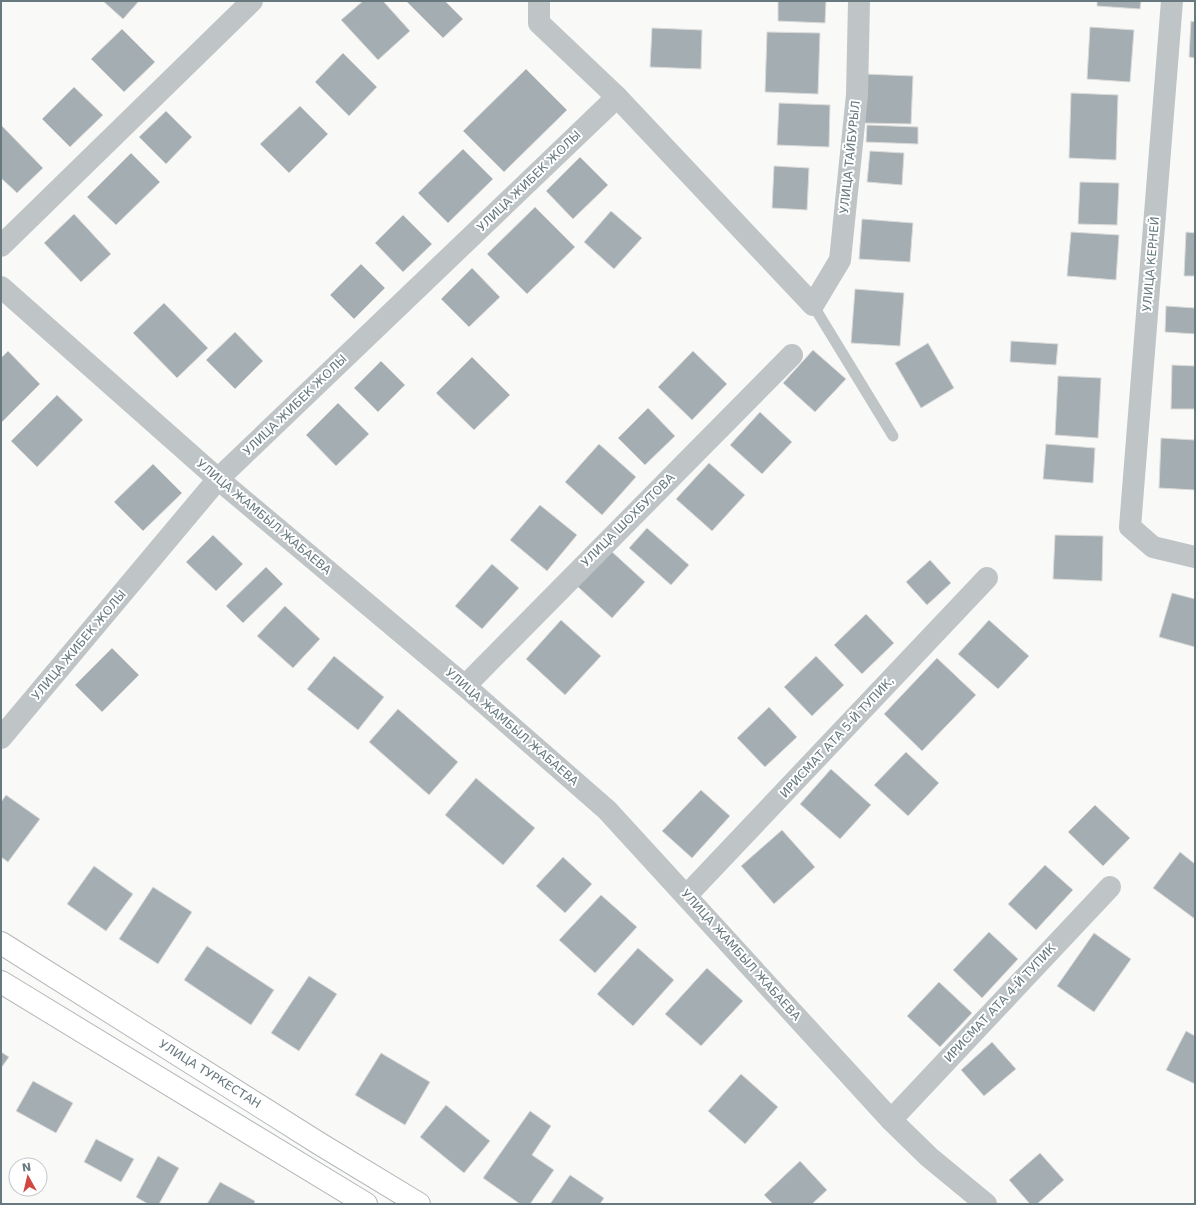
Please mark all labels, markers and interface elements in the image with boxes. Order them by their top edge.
street label: УЛИЦА ТАЙБУРЫЛ [836,100,863,214]
street label: УЛИЦА ЖИБЕК ЖОЛЫ [474,128,584,234]
street label: УЛИЦА КЕРНЕЙ [1139,216,1162,312]
street label: УЛИЦА ЖИБЕК ЖОЛЫ [240,352,350,458]
street label: УЛИЦА ЖАМБЫЛ ЖАБАЕВА [194,457,335,578]
street label: УЛИЦА ШОХБУТОВА [579,470,678,569]
street label: УЛИЦА ЖИБЕК ЖОЛЫ [29,587,129,703]
street label: УЛИЦА ЖАМБЫЛ ЖАБАЕВА [443,665,582,789]
street label: ИРИСМАТ АТА 5-Й ТУПИК, [776,673,897,800]
street label: УЛИЦА ЖАМБЫЛ ЖАБАЕВА [678,887,804,1024]
street label: ИРИСМАТ АТА 4-Й ТУПИК [941,940,1059,1065]
street label: УЛИЦА ТУРКЕСТАН [156,1037,264,1111]
north arrow [8,1157,48,1197]
text: N [21,1161,32,1175]

